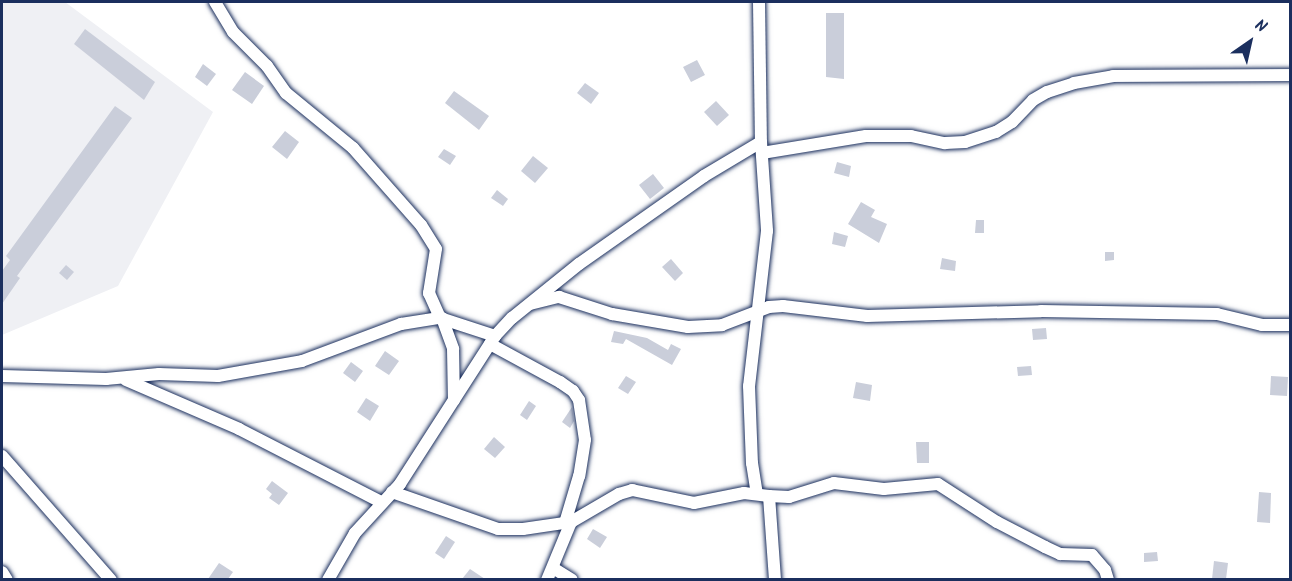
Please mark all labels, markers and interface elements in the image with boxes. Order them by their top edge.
north arrow [1220,12,1280,72]
text: N [1249,13,1272,40]

